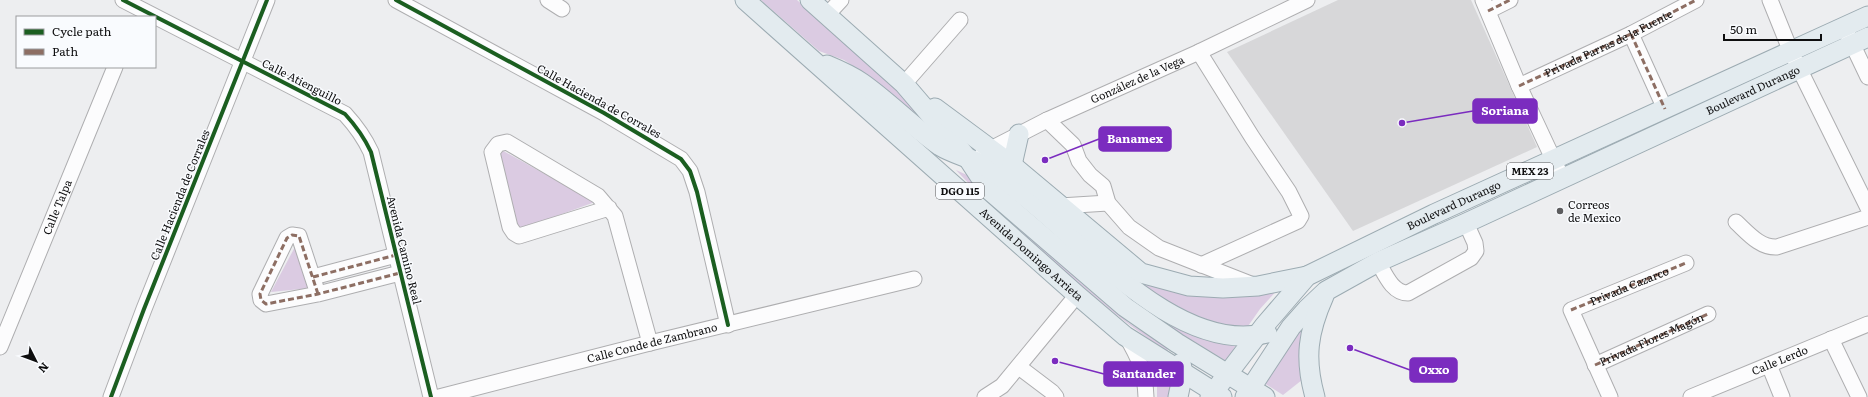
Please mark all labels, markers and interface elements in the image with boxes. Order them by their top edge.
street label: Privada Parras de la Fuente [1541,5,1675,80]
legend [16,16,156,68]
scale bar [1724,16,1821,42]
text: 50 m [1730,20,1757,38]
text: Cycle path [52,22,112,40]
text: Path [52,42,78,60]
street label: González de la Vega [1088,51,1186,107]
street label: Calle Atienguillo [260,54,345,108]
street label: Calle Hacienda de Corrales [535,59,664,141]
street label: Boulevard Durango [1703,61,1802,118]
callout: Soriana [1473,99,1537,123]
text: Soriana [1481,101,1529,119]
street label: Calle Hacienda de Corrales [146,127,213,262]
callout: Banamex [1099,127,1171,151]
text: Banamex [1107,129,1164,147]
road number: MEX 23 [1507,163,1553,179]
street label: Boulevard Durango [1404,176,1503,233]
street label: Calle Talpa [38,177,75,237]
road number: DGO 115 [936,183,984,199]
street label: Avenida Camino Real [384,194,426,306]
place label: Correos de Mexico [1568,196,1621,225]
street label: Avenida Domingo Arrieta [977,203,1087,304]
marker: Correos de Mexico [1555,206,1565,216]
street label: Privada Cazarco [1587,262,1671,309]
street label: Privada Flores Magón [1596,308,1706,369]
street label: Calle Conde de Zambrano [585,318,719,366]
north arrow [16,341,56,381]
street label: Calle Lerdo [1749,341,1810,378]
callout: Oxxo [1410,358,1457,382]
text: N [35,360,53,377]
text: Oxxo [1418,360,1450,378]
callout: Santander [1104,362,1183,386]
text: Santander [1112,364,1176,382]

